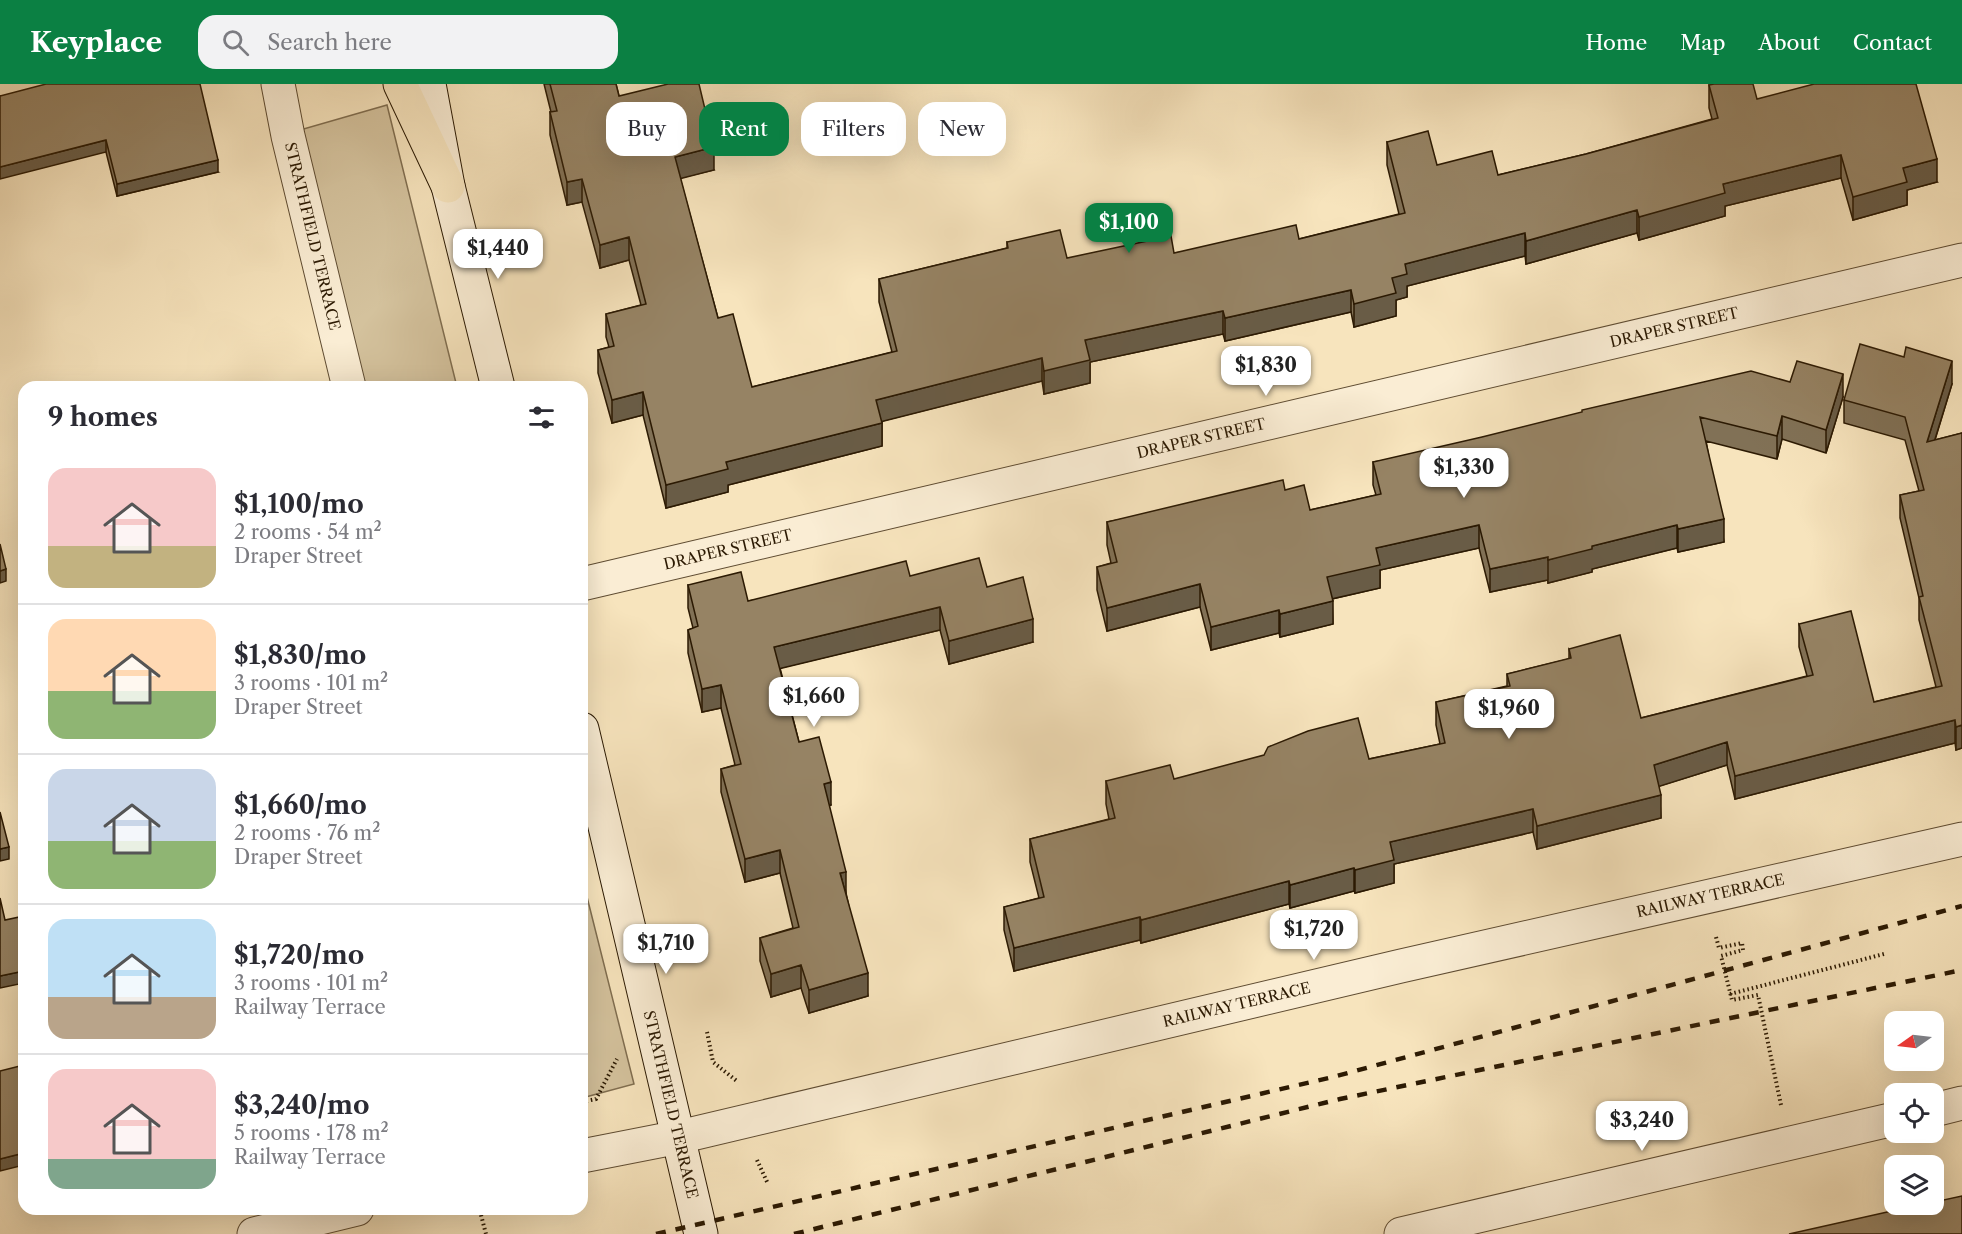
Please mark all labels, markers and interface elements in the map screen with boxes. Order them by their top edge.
search box [198,15,618,69]
text: Keyplace [30,25,162,59]
icon: search [219,26,252,59]
text: Search here [267,29,392,56]
text: Home [1586,30,1647,55]
text: Map [1680,30,1725,55]
text: About [1758,30,1820,55]
text: Contact [1853,30,1932,55]
chip: Buy [606,102,687,156]
chip: Rent [699,102,789,156]
chip: Filters [801,102,906,156]
chip: New [918,102,1006,156]
street label: STRATHFIELD TERRACE [281,140,345,332]
pin: $1,100 [1080,203,1178,254]
text: $1,100 [1099,210,1159,234]
pin: $1,440 [449,229,547,280]
text: $1,440 [467,236,529,260]
street label: DRAPER STREET [1608,303,1741,351]
pin: $1,830 [1217,346,1315,397]
text: $1,830 [1235,353,1297,377]
text: 9 homes [48,401,158,433]
icon: filters [525,401,558,434]
street label: DRAPER STREET [1135,414,1268,462]
pin: $1,330 [1415,448,1513,499]
text: $1,330 [1433,455,1495,479]
text: $1,100/mo [234,488,364,520]
icon: home [96,492,168,564]
text: 2 rooms · 54 m² [234,520,382,544]
street label: DRAPER STREET [662,525,795,574]
text: Draper Street [234,544,363,568]
text: $1,830/mo [234,639,366,671]
icon: home [96,643,168,715]
text: 3 rooms · 101 m² [234,671,388,695]
pin: $1,660 [765,677,863,728]
text: $1,660 [783,684,845,708]
pin: $1,960 [1460,689,1558,740]
text: Draper Street [234,695,363,719]
text: $1,960 [1478,696,1540,720]
text: $1,660/mo [234,789,367,821]
icon: home [96,793,168,865]
text: 2 rooms · 76 m² [234,821,380,845]
text: Draper Street [234,845,363,869]
street label: RAILWAY TERRACE [1634,870,1786,921]
pin: $1,720 [1265,910,1363,961]
text: $1,720 [1284,917,1344,941]
pin: $1,710 [617,924,715,975]
text: $1,710 [637,931,695,955]
text: $1,720/mo [234,939,364,971]
icon: home [96,943,168,1015]
text: 3 rooms · 101 m² [234,971,388,995]
street label: RAILWAY TERRACE [1161,978,1312,1031]
text: Railway Terrace [234,995,386,1019]
street label: STRATHFIELD TERRACE [640,1009,702,1201]
north arrow [1884,1011,1944,1071]
map controls [1884,1011,1944,1215]
button: locate [1884,1083,1944,1143]
text: $3,240/mo [234,1089,369,1121]
icon: home [96,1093,168,1165]
pin: $3,240 [1593,1101,1691,1152]
text: $3,240 [1610,1108,1674,1132]
text: 5 rooms · 178 m² [234,1121,389,1145]
text: Railway Terrace [234,1145,386,1169]
button: layers [1884,1155,1944,1215]

